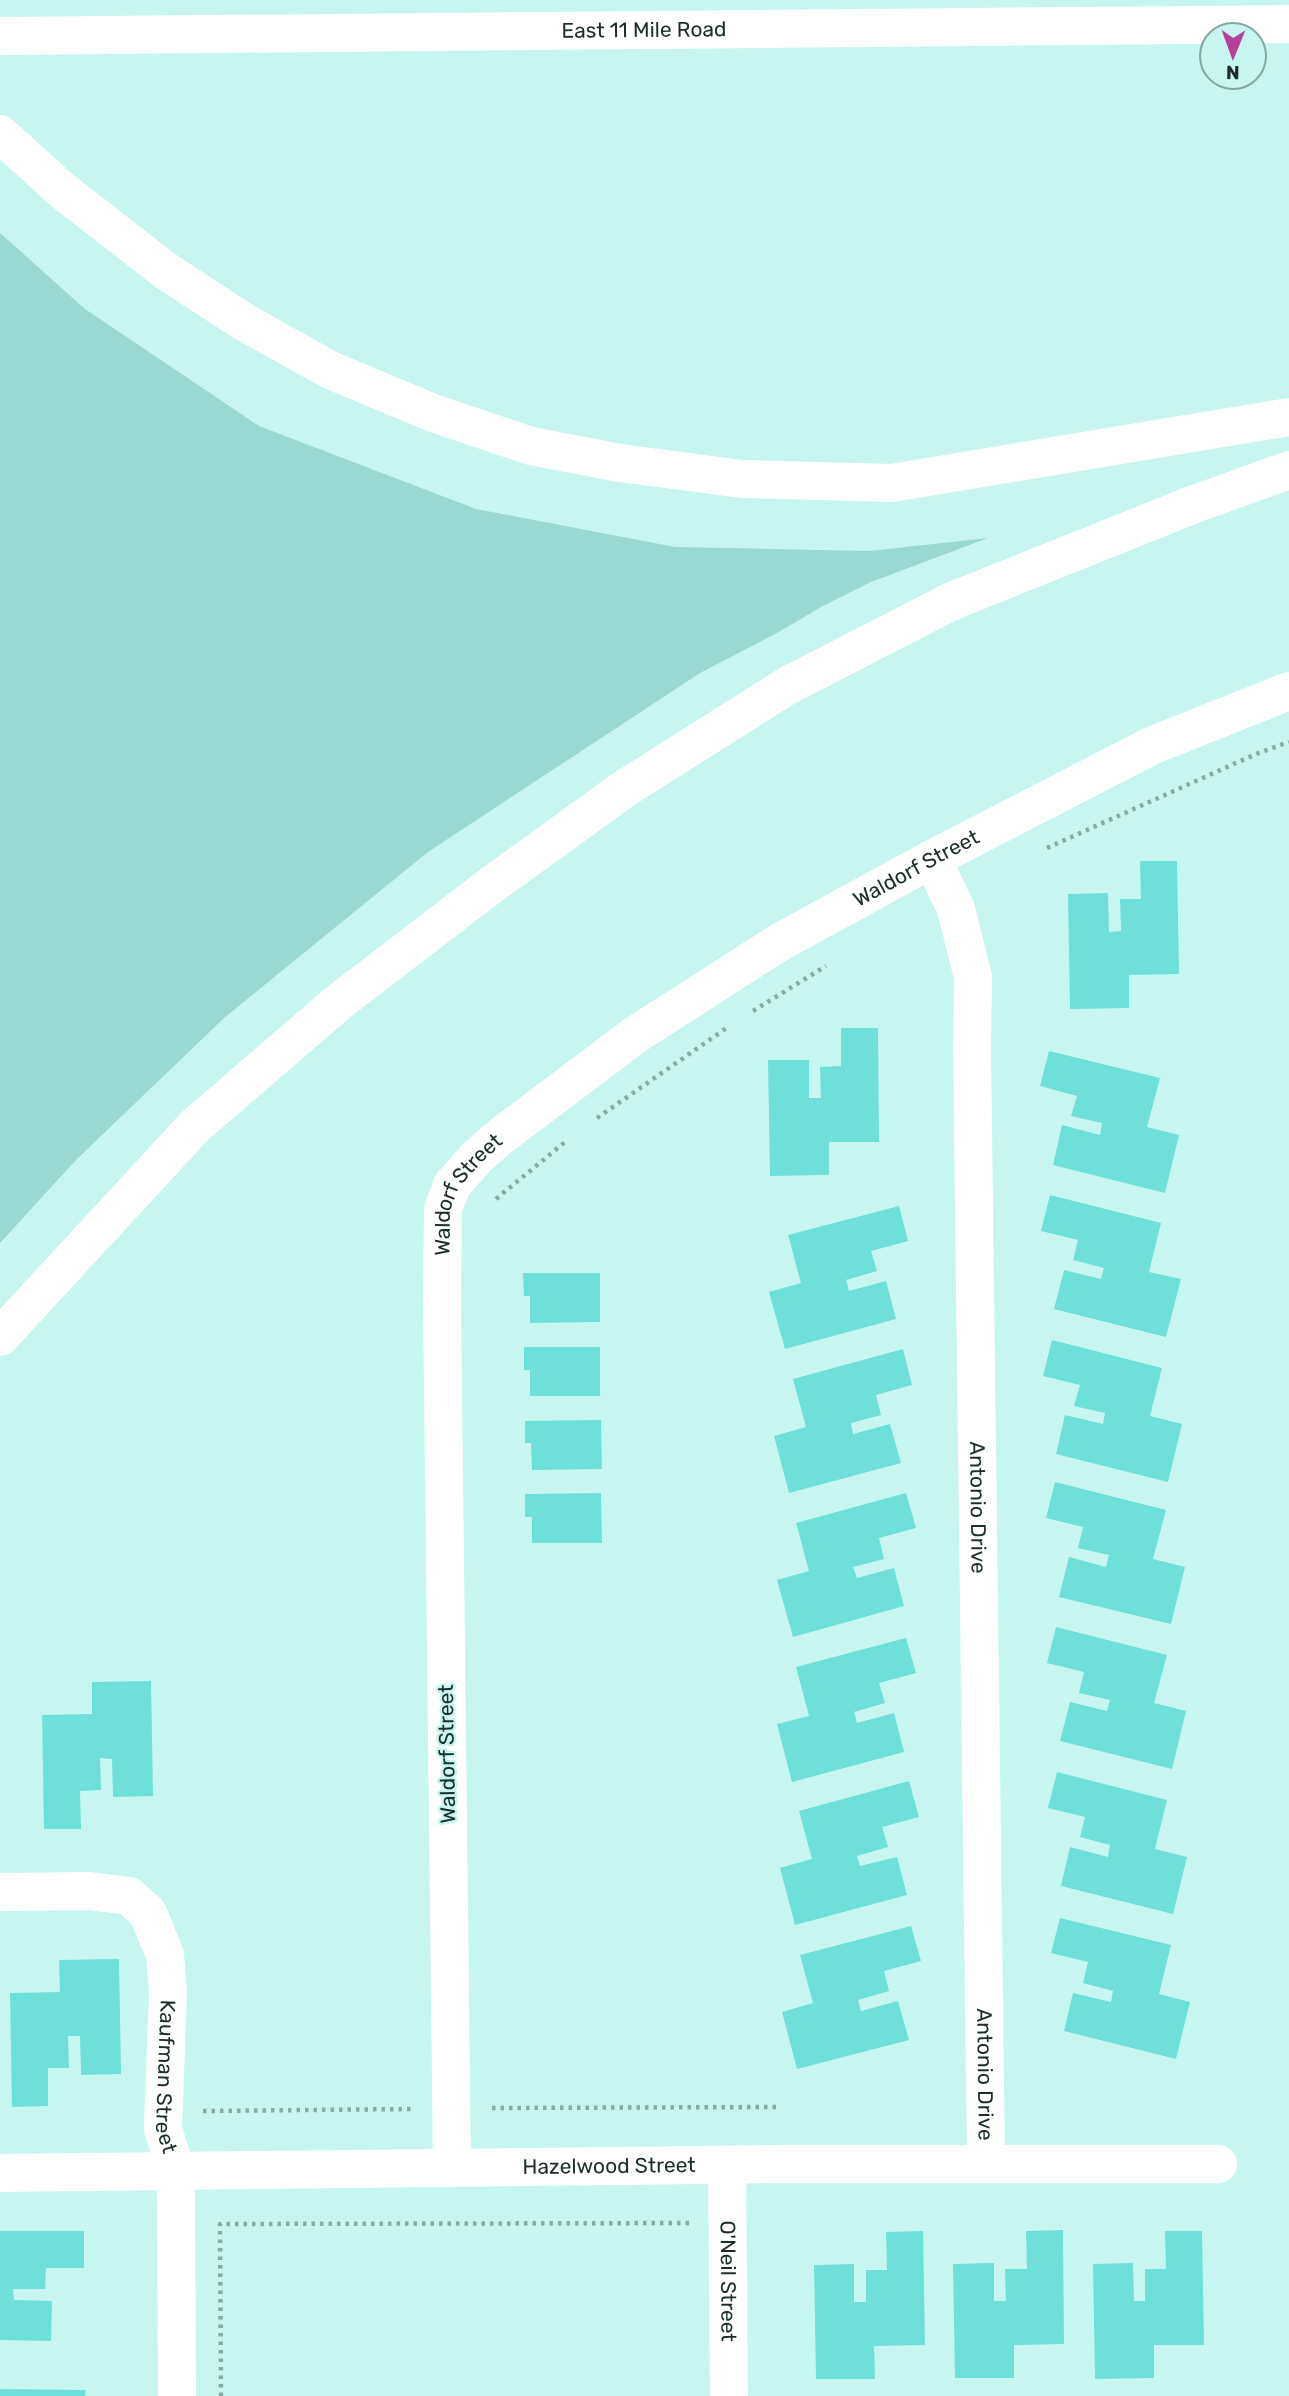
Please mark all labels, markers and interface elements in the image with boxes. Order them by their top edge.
street label: East 11 Mile Road [561,16,727,43]
north arrow [1198,21,1268,91]
text: N [1226,61,1240,84]
street label: Waldorf Street [849,824,983,912]
street label: Waldorf Street [429,1128,507,1256]
street label: Antonio Drive [965,1441,992,1574]
street label: Waldorf Street [433,1684,460,1824]
street label: Kaufman Street [151,1999,183,2156]
street label: Antonio Drive [972,2008,999,2141]
street label: Hazelwood Street [522,2152,696,2179]
street label: O'Neil Street [715,2220,742,2342]

